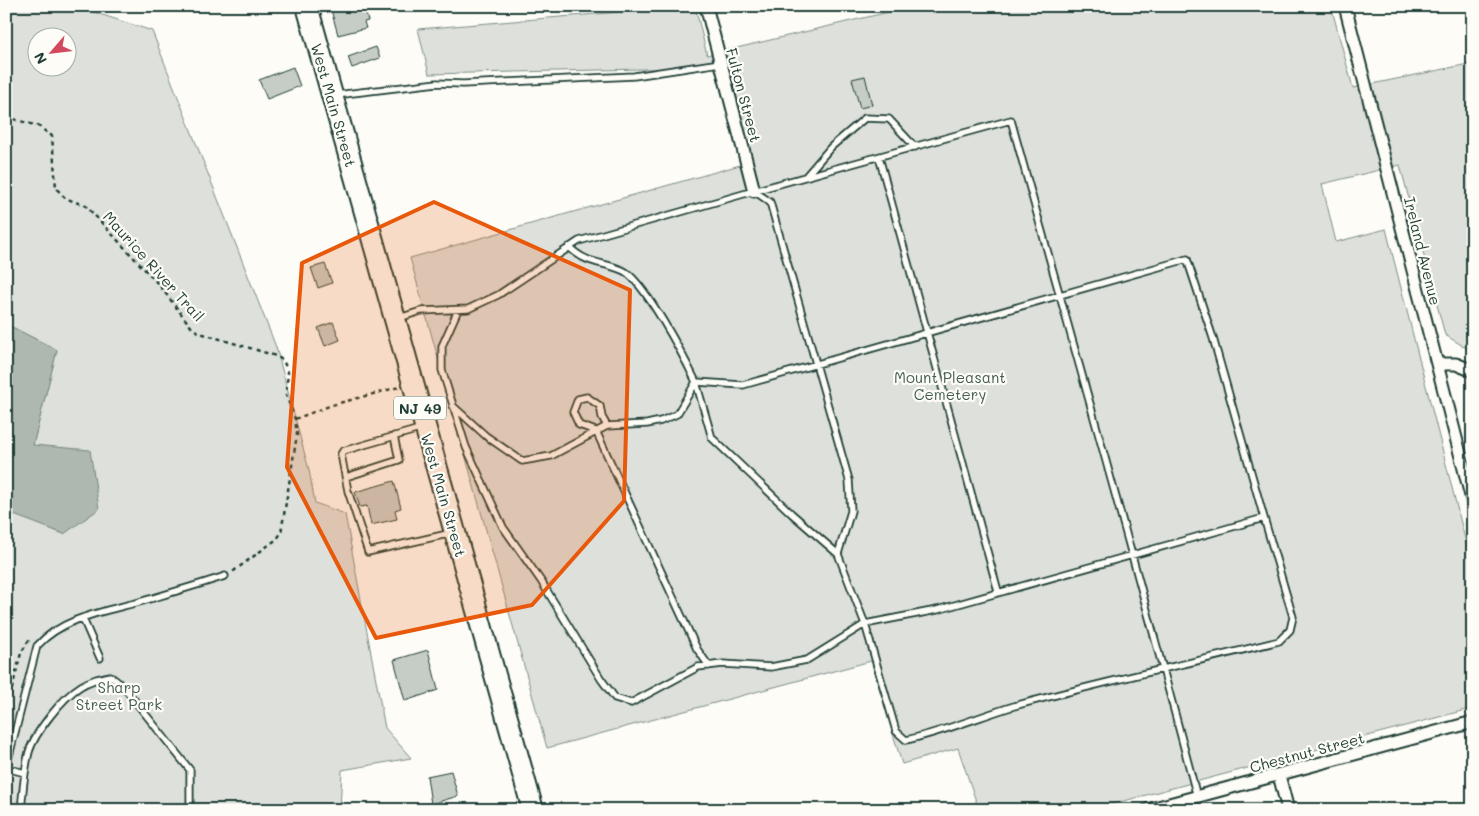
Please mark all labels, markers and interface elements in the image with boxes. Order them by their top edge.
north arrow [28,28,78,78]
street label: West Main Street [307,41,361,169]
street label: Fulton Street [722,46,766,144]
text: N [29,49,51,67]
street label: Ireland Avenue [1400,195,1446,307]
street label: Maurice River Trail [99,207,209,325]
park label: Mount Pleasant Cemetery [894,367,1006,404]
road number: NJ 49 [394,396,446,419]
street label: West Main Street [417,431,471,559]
park label: Sharp Street Park [76,677,162,714]
street label: Chestnut Street [1247,727,1367,777]

